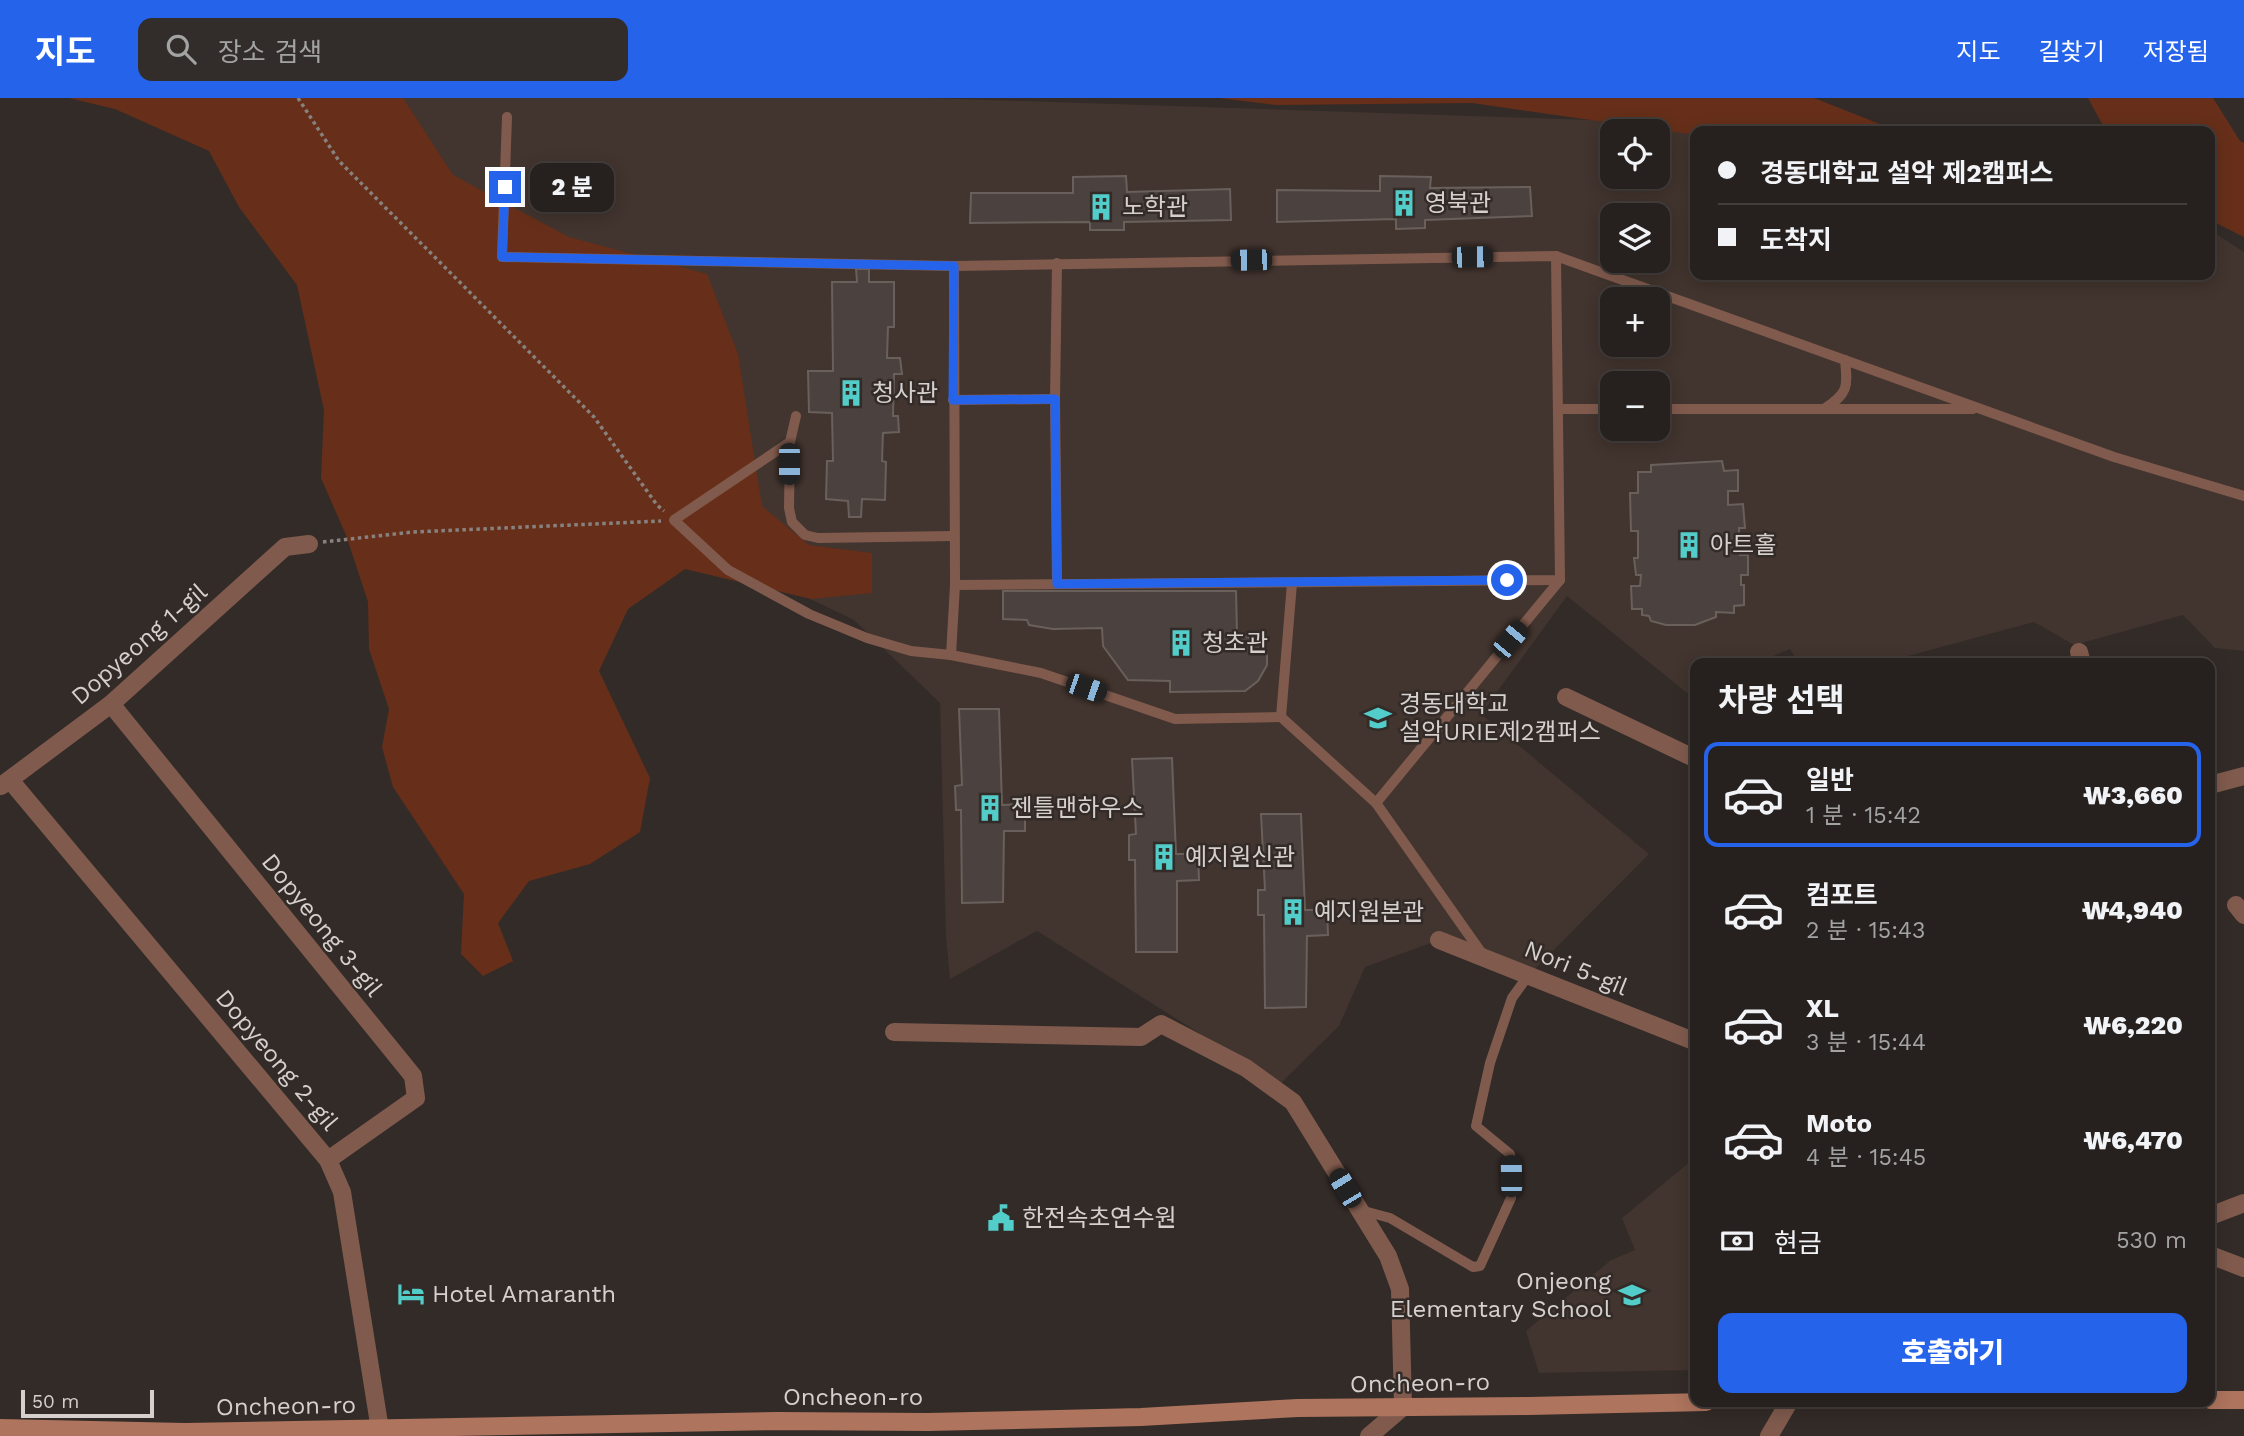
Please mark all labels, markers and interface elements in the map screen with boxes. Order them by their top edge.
search box [138,18,628,81]
icon: search [162,30,200,68]
text: 지도 [35,32,96,71]
text: 장소 검색 [218,37,322,67]
text: 지도 [1956,38,2001,66]
text: 길찾기 [2039,38,2105,66]
text: 저장됨 [2143,38,2209,66]
map controls [1600,119,1670,441]
button: locate [1600,119,1670,189]
text: 경동대학교 설악 제2캠퍼스 [1760,158,2054,188]
callout: 2 분 [530,162,614,212]
route end [489,171,521,203]
text: 2 분 [551,174,593,201]
building icon: 영북관 [1389,188,1419,218]
place label: 영북관 [1425,189,1491,217]
building icon: 노학관 [1086,192,1116,222]
place label: 노학관 [1122,193,1188,221]
button: layers [1600,203,1670,273]
text: 도착지 [1760,225,1832,255]
car [1451,246,1494,268]
car [1230,249,1273,271]
button: + [1600,287,1670,357]
button: − [1600,371,1670,441]
building icon: 청사관 [836,378,866,408]
place label: 청사관 [872,379,938,407]
car [779,443,800,485]
building icon: 아트홀 [1674,530,1704,560]
place label: 아트홀 [1710,531,1776,559]
route start [1491,564,1523,596]
street label: Dopyeong 1-gil [65,577,213,710]
car [1489,617,1532,663]
building icon: 청초관 [1166,628,1196,658]
place label: 청초관 [1202,629,1268,657]
car [1063,671,1110,705]
text: 차량 선택 [1718,681,1845,719]
place label: 경동대학교 설악URIE제2캠퍼스 [1399,690,1601,746]
school or university icon: 경동대학교 설악URIE제2캠퍼스 [1363,703,1393,733]
icon: car [1722,763,1785,826]
text: 일반 [1806,765,1854,795]
text: ₩3,660 [2083,780,2183,810]
building icon: 젠틀맨하우스 [975,793,1005,823]
place label: 젠틀맨하우스 [1011,794,1143,822]
text: 1 분 · 15:42 [1806,802,1921,829]
building icon: 예지원신관 [1149,842,1179,872]
place label: 예지원신관 [1185,843,1295,871]
street label: Dopyeong 3-gil [256,848,389,1003]
icon: car [1722,878,1785,941]
text: 컴포트 [1806,880,1878,910]
text: ₩4,940 [2082,895,2183,925]
building icon: 예지원본관 [1278,897,1308,927]
place label: 예지원본관 [1314,898,1424,926]
text: 2 분 · 15:43 [1806,917,1925,944]
street label: Nori 5-gil [1520,935,1632,1002]
street label: Dopyeong 2-gil [210,984,344,1137]
icon: car [1722,993,1785,1056]
text: XL [1806,993,1839,1023]
text: ₩6,220 [2084,1010,2183,1040]
text: 3 분 · 15:44 [1806,1029,1926,1056]
icon: car [1722,1108,1785,1171]
text: Moto [1806,1108,1872,1138]
text: ₩6,470 [2084,1125,2183,1155]
text: 4 분 · 15:45 [1806,1144,1926,1171]
car [1501,1155,1522,1197]
car [1326,1165,1365,1211]
public building icon: 한전속초연수원 [986,1203,1016,1233]
place label: 한전속초연수원 [1022,1204,1177,1232]
icon: cash [1718,1222,1756,1260]
text: 530 m [2116,1227,2187,1254]
text: 현금 [1774,1228,1822,1258]
place label: Onjeong Elementary School [1390,1267,1612,1323]
hotel icon: Hotel Amaranth [396,1279,426,1309]
place label: Hotel Amaranth [432,1280,616,1308]
school or university icon: Onjeong Elementary School [1617,1280,1647,1310]
button: 호출하기 [1718,1313,2187,1393]
street label: Oncheon-ro [1350,1368,1490,1398]
street label: Oncheon-ro [783,1383,923,1411]
scale bar [21,1387,154,1419]
text: 50 m [32,1390,79,1413]
street label: Oncheon-ro [216,1391,356,1421]

